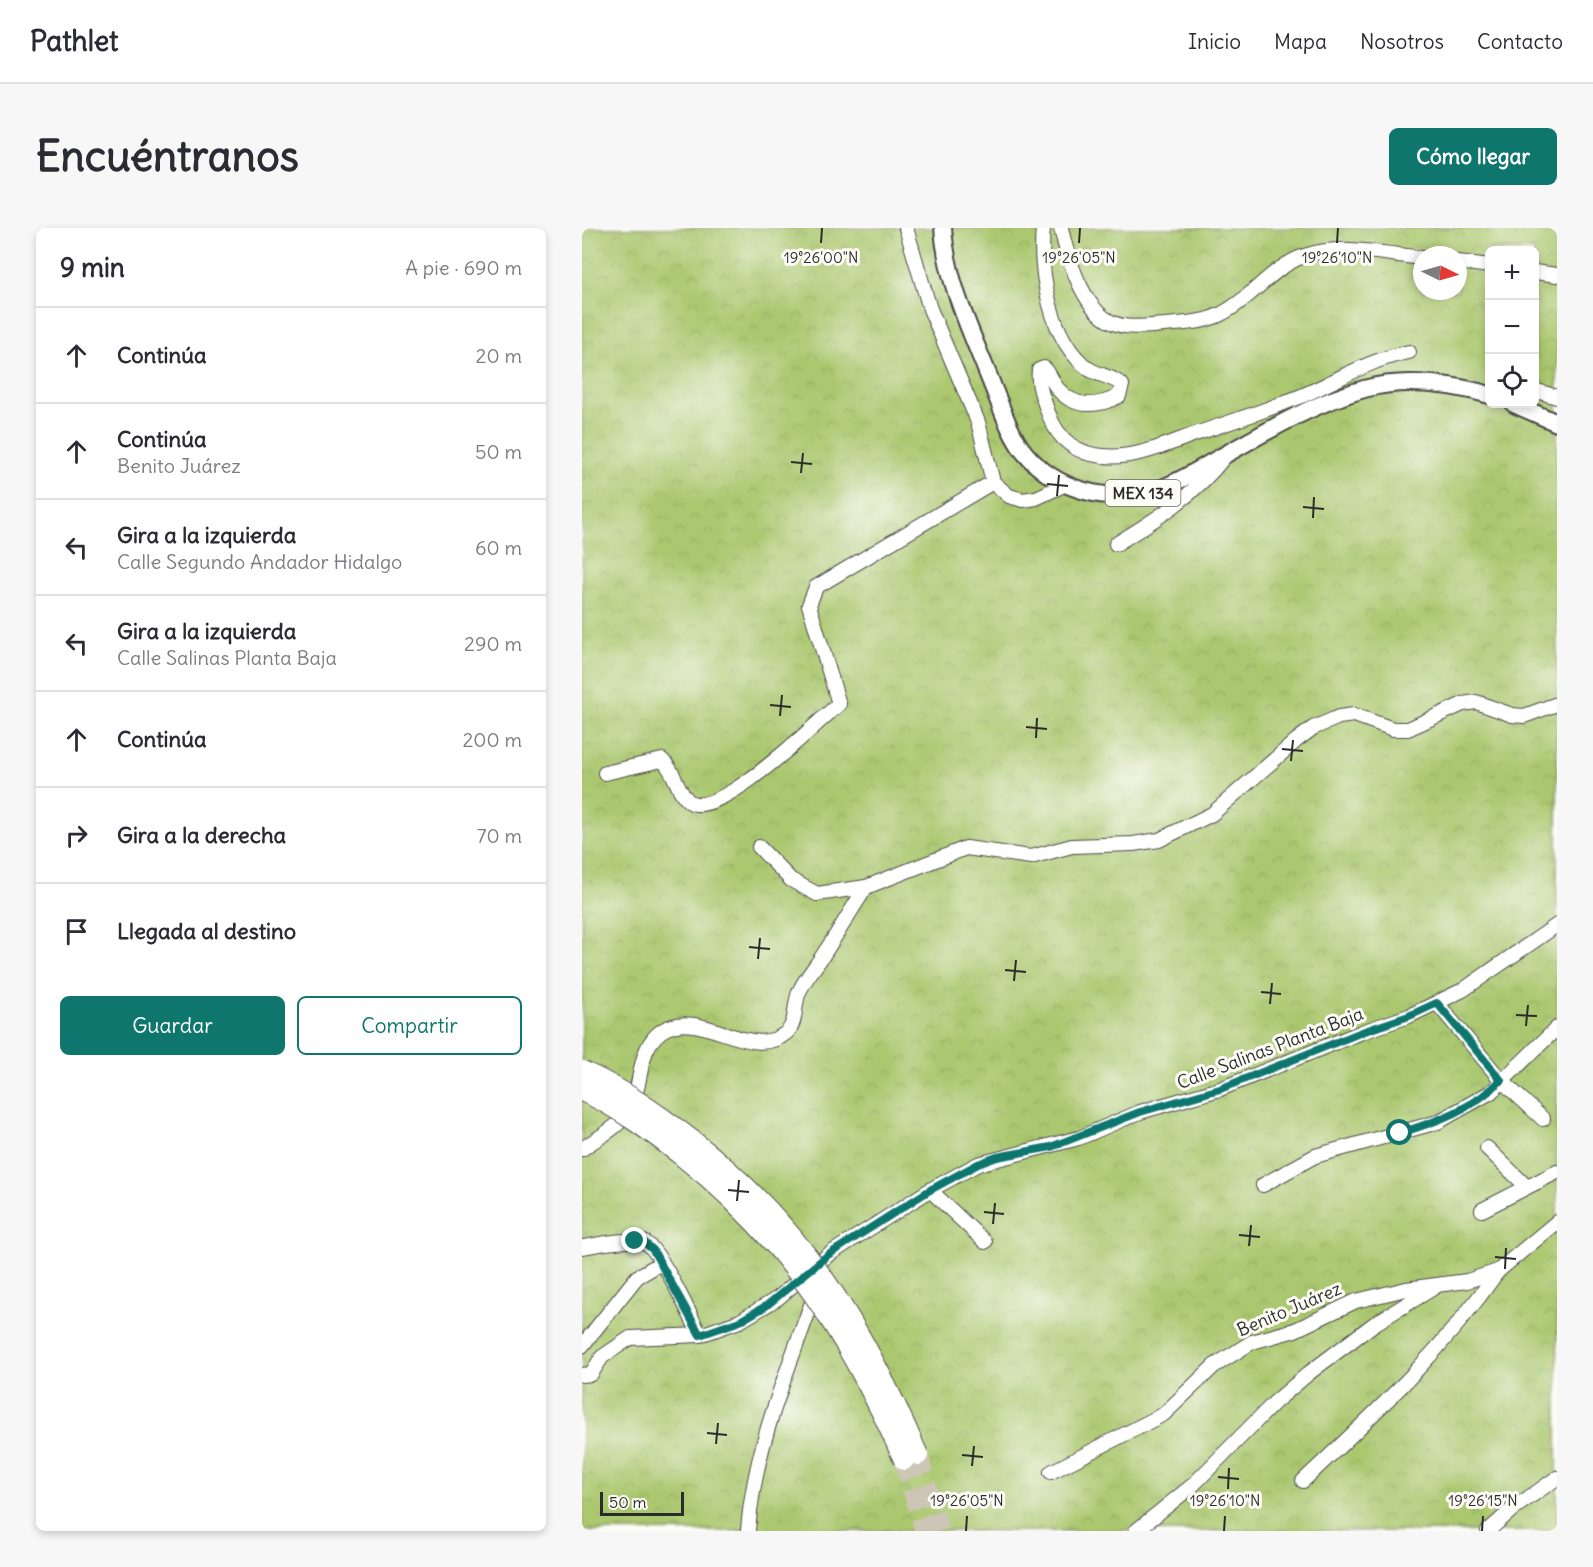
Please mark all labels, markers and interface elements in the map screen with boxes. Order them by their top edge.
text: Pathlet [30,23,119,59]
text: Inicio [1188,28,1241,55]
text: Mapa [1274,28,1327,55]
text: Nosotros [1360,28,1444,55]
text: Contacto [1477,28,1563,55]
button: Cómo llegar [1389,128,1557,185]
text: Encuéntranos [36,130,299,182]
north arrow [1413,246,1467,300]
map controls [1485,246,1539,408]
button: + [1485,246,1539,300]
text: 19°26'00"N [784,248,858,267]
text: 19°26'05"N [1042,248,1116,267]
text: 19°26'10"N [1302,248,1372,267]
text: 9 min [60,251,125,284]
text: A pie · 690 m [405,255,522,280]
button: − [1485,300,1539,354]
icon: ahead [60,339,93,372]
text: Continúa [117,341,206,369]
text: 20 m [476,343,522,368]
button: locate [1485,354,1539,408]
text: Continúa [117,425,206,453]
icon: ahead [60,435,93,468]
text: 50 m [475,439,522,464]
text: Benito Juárez [117,453,241,478]
road number: MEX 134 [1106,480,1180,506]
text: Gira a la izquierda [117,521,296,549]
icon: left [60,531,93,564]
text: 60 m [475,535,522,560]
text: Calle Segundo Andador Hidalgo [117,549,402,574]
text: Gira a la izquierda [117,617,296,645]
icon: left [60,627,93,660]
text: 290 m [464,631,522,656]
text: Calle Salinas Planta Baja [117,645,337,670]
icon: ahead [60,723,93,756]
text: Continúa [117,725,206,753]
text: 200 m [462,727,522,752]
icon: right [60,819,93,852]
text: Gira a la derecha [117,821,286,849]
text: 70 m [477,823,522,848]
icon: arrive [60,915,93,948]
text: Llegada al destino [117,917,296,945]
button: Guardar [60,996,285,1055]
button: Compartir [297,996,522,1055]
street label: Calle Salinas Planta Baja [1173,1002,1367,1094]
route start [1386,1119,1412,1145]
route end [621,1227,647,1253]
street label: Benito Juárez [1233,1277,1345,1341]
scale bar [600,1489,684,1516]
text: 19°26'05"N [930,1491,1004,1510]
text: 19°26'10"N [1190,1491,1260,1510]
text: 19°26'15"N [1448,1491,1518,1510]
text: 50 m [609,1492,647,1512]

